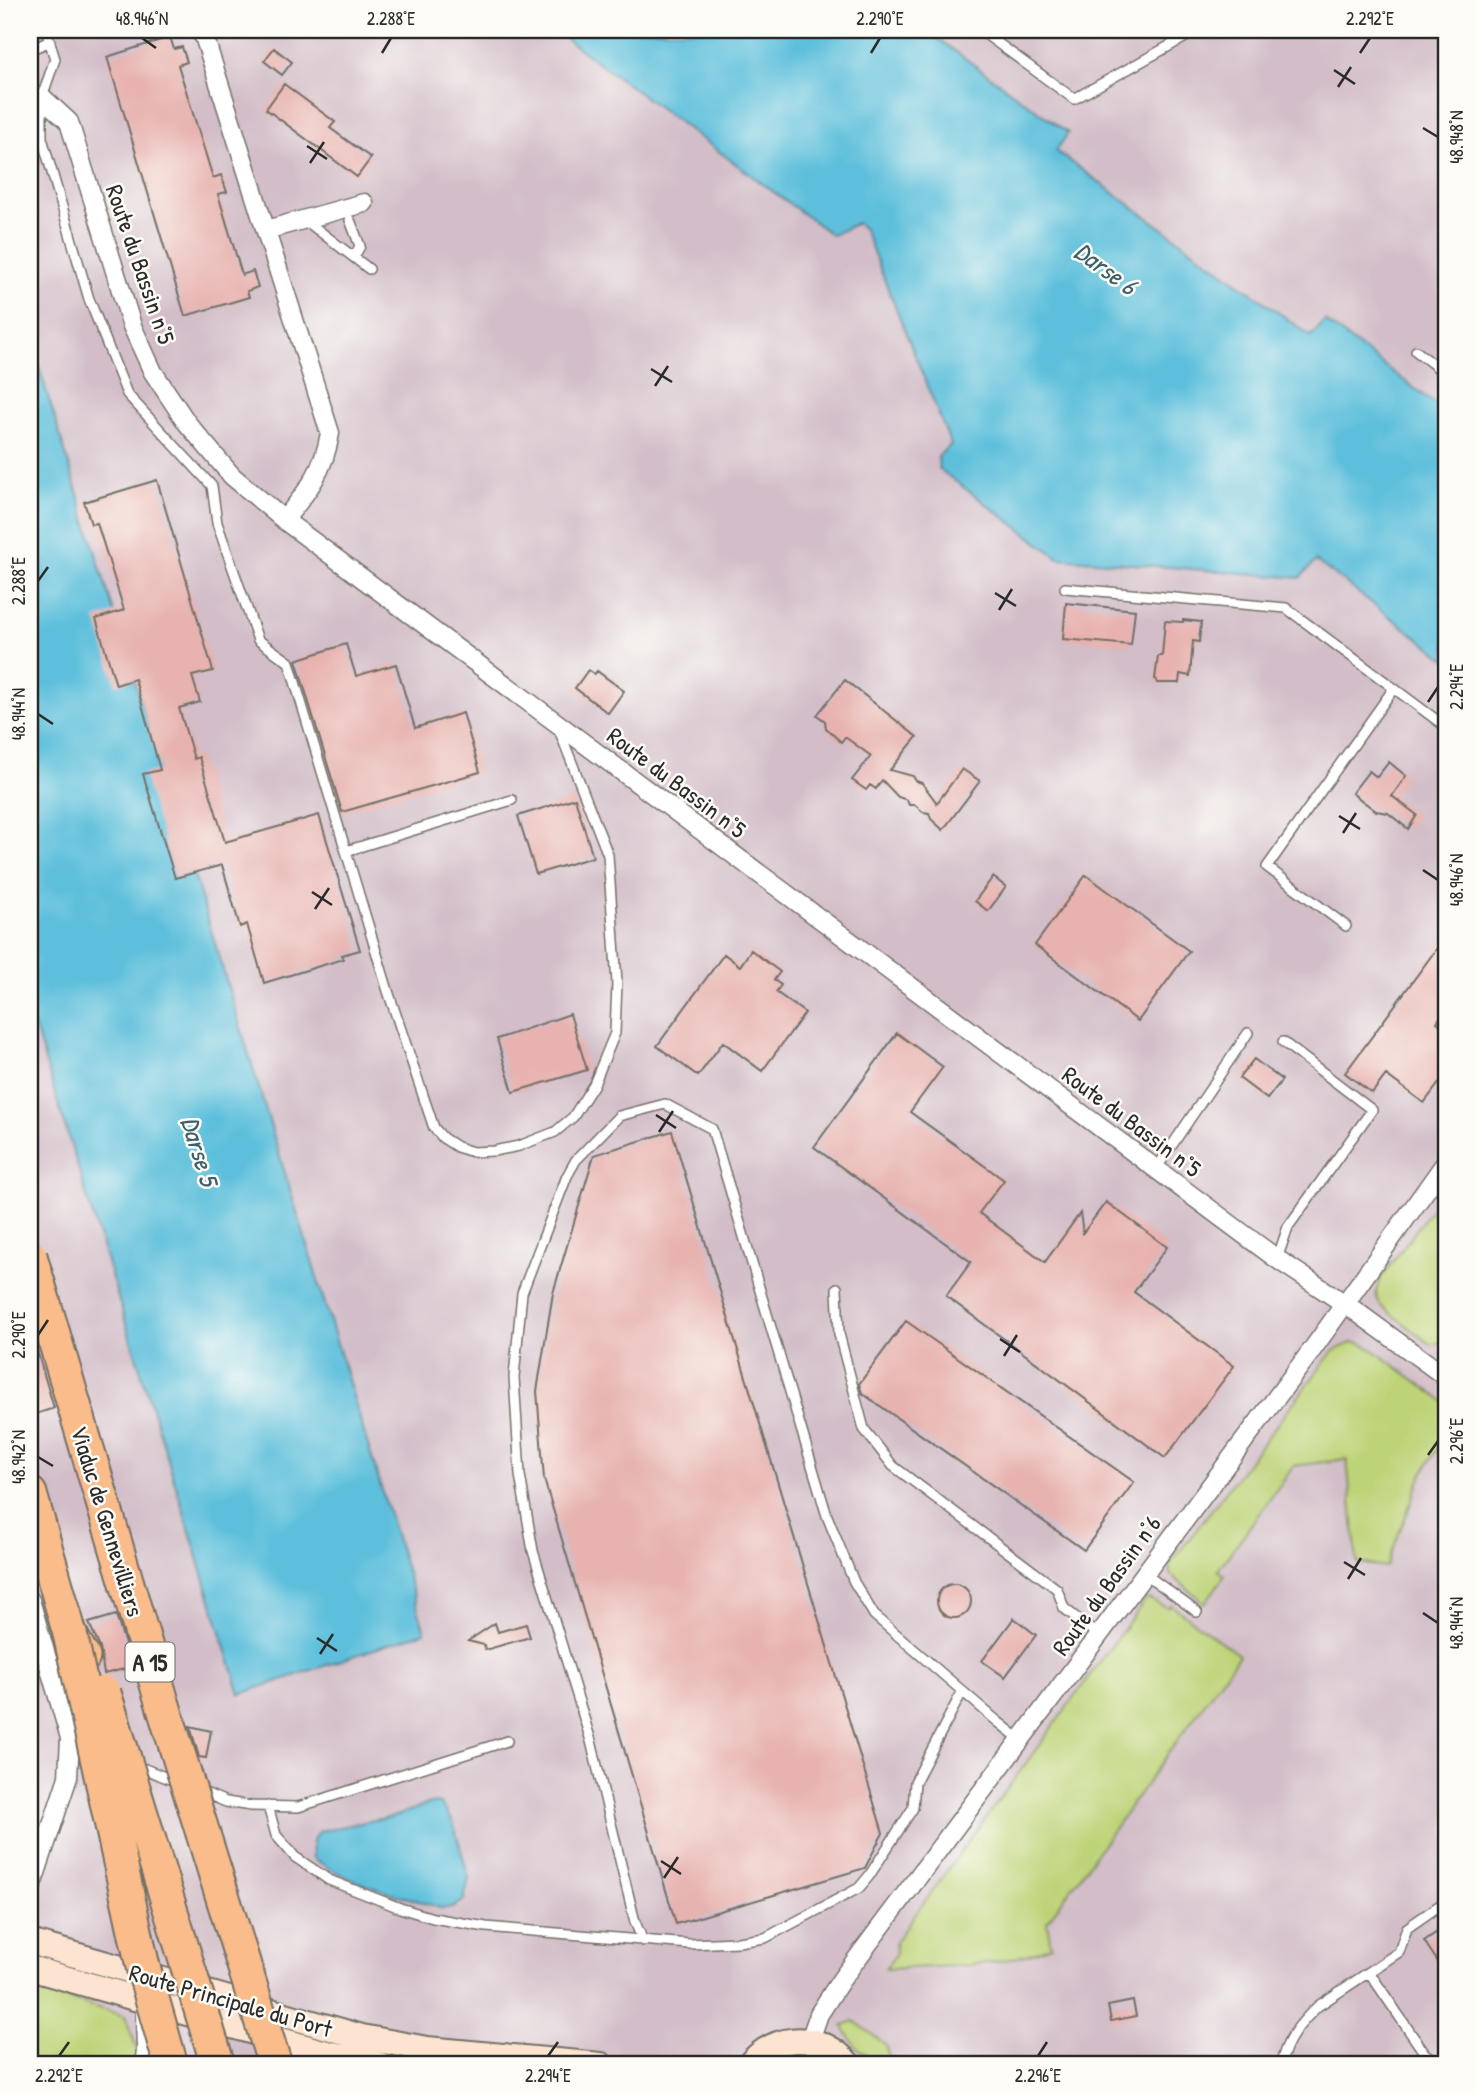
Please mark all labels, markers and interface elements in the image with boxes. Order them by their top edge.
text: 48.946°N [116,6,168,31]
text: 2.288°E [367,6,415,31]
text: 2.290°E [856,6,904,31]
text: 2.292°E [1346,6,1394,31]
text: 48.948°N [1444,110,1469,164]
street label: Route du Bassin n°5 [99,180,183,348]
water label: Darse 6 [1068,233,1146,303]
text: 2.288°E [6,557,31,605]
text: 2.294°E [1444,664,1469,710]
text: 48.944°N [6,688,31,740]
street label: Route du Bassin n°5 [601,719,753,845]
text: 48.946°N [1444,854,1469,906]
street label: Route du Bassin n°5 [1056,1058,1208,1184]
water label: Darse 5 [173,1112,228,1192]
text: 2.290°E [6,1311,31,1359]
text: 2.296°E [1444,1418,1469,1464]
street label: Viaduc de Gennevilliers [64,1422,152,1620]
text: 48.942°N [6,1430,31,1484]
street label: Route du Bassin n°6 [1044,1509,1168,1661]
text: 48.944°N [1444,1597,1469,1649]
road number: A 15 [125,1642,174,1681]
street label: Route Principale du Port [126,1956,337,2044]
text: 2.292°E [35,2063,83,2088]
text: 2.294°E [525,2063,571,2088]
text: 2.296°E [1015,2063,1061,2088]

